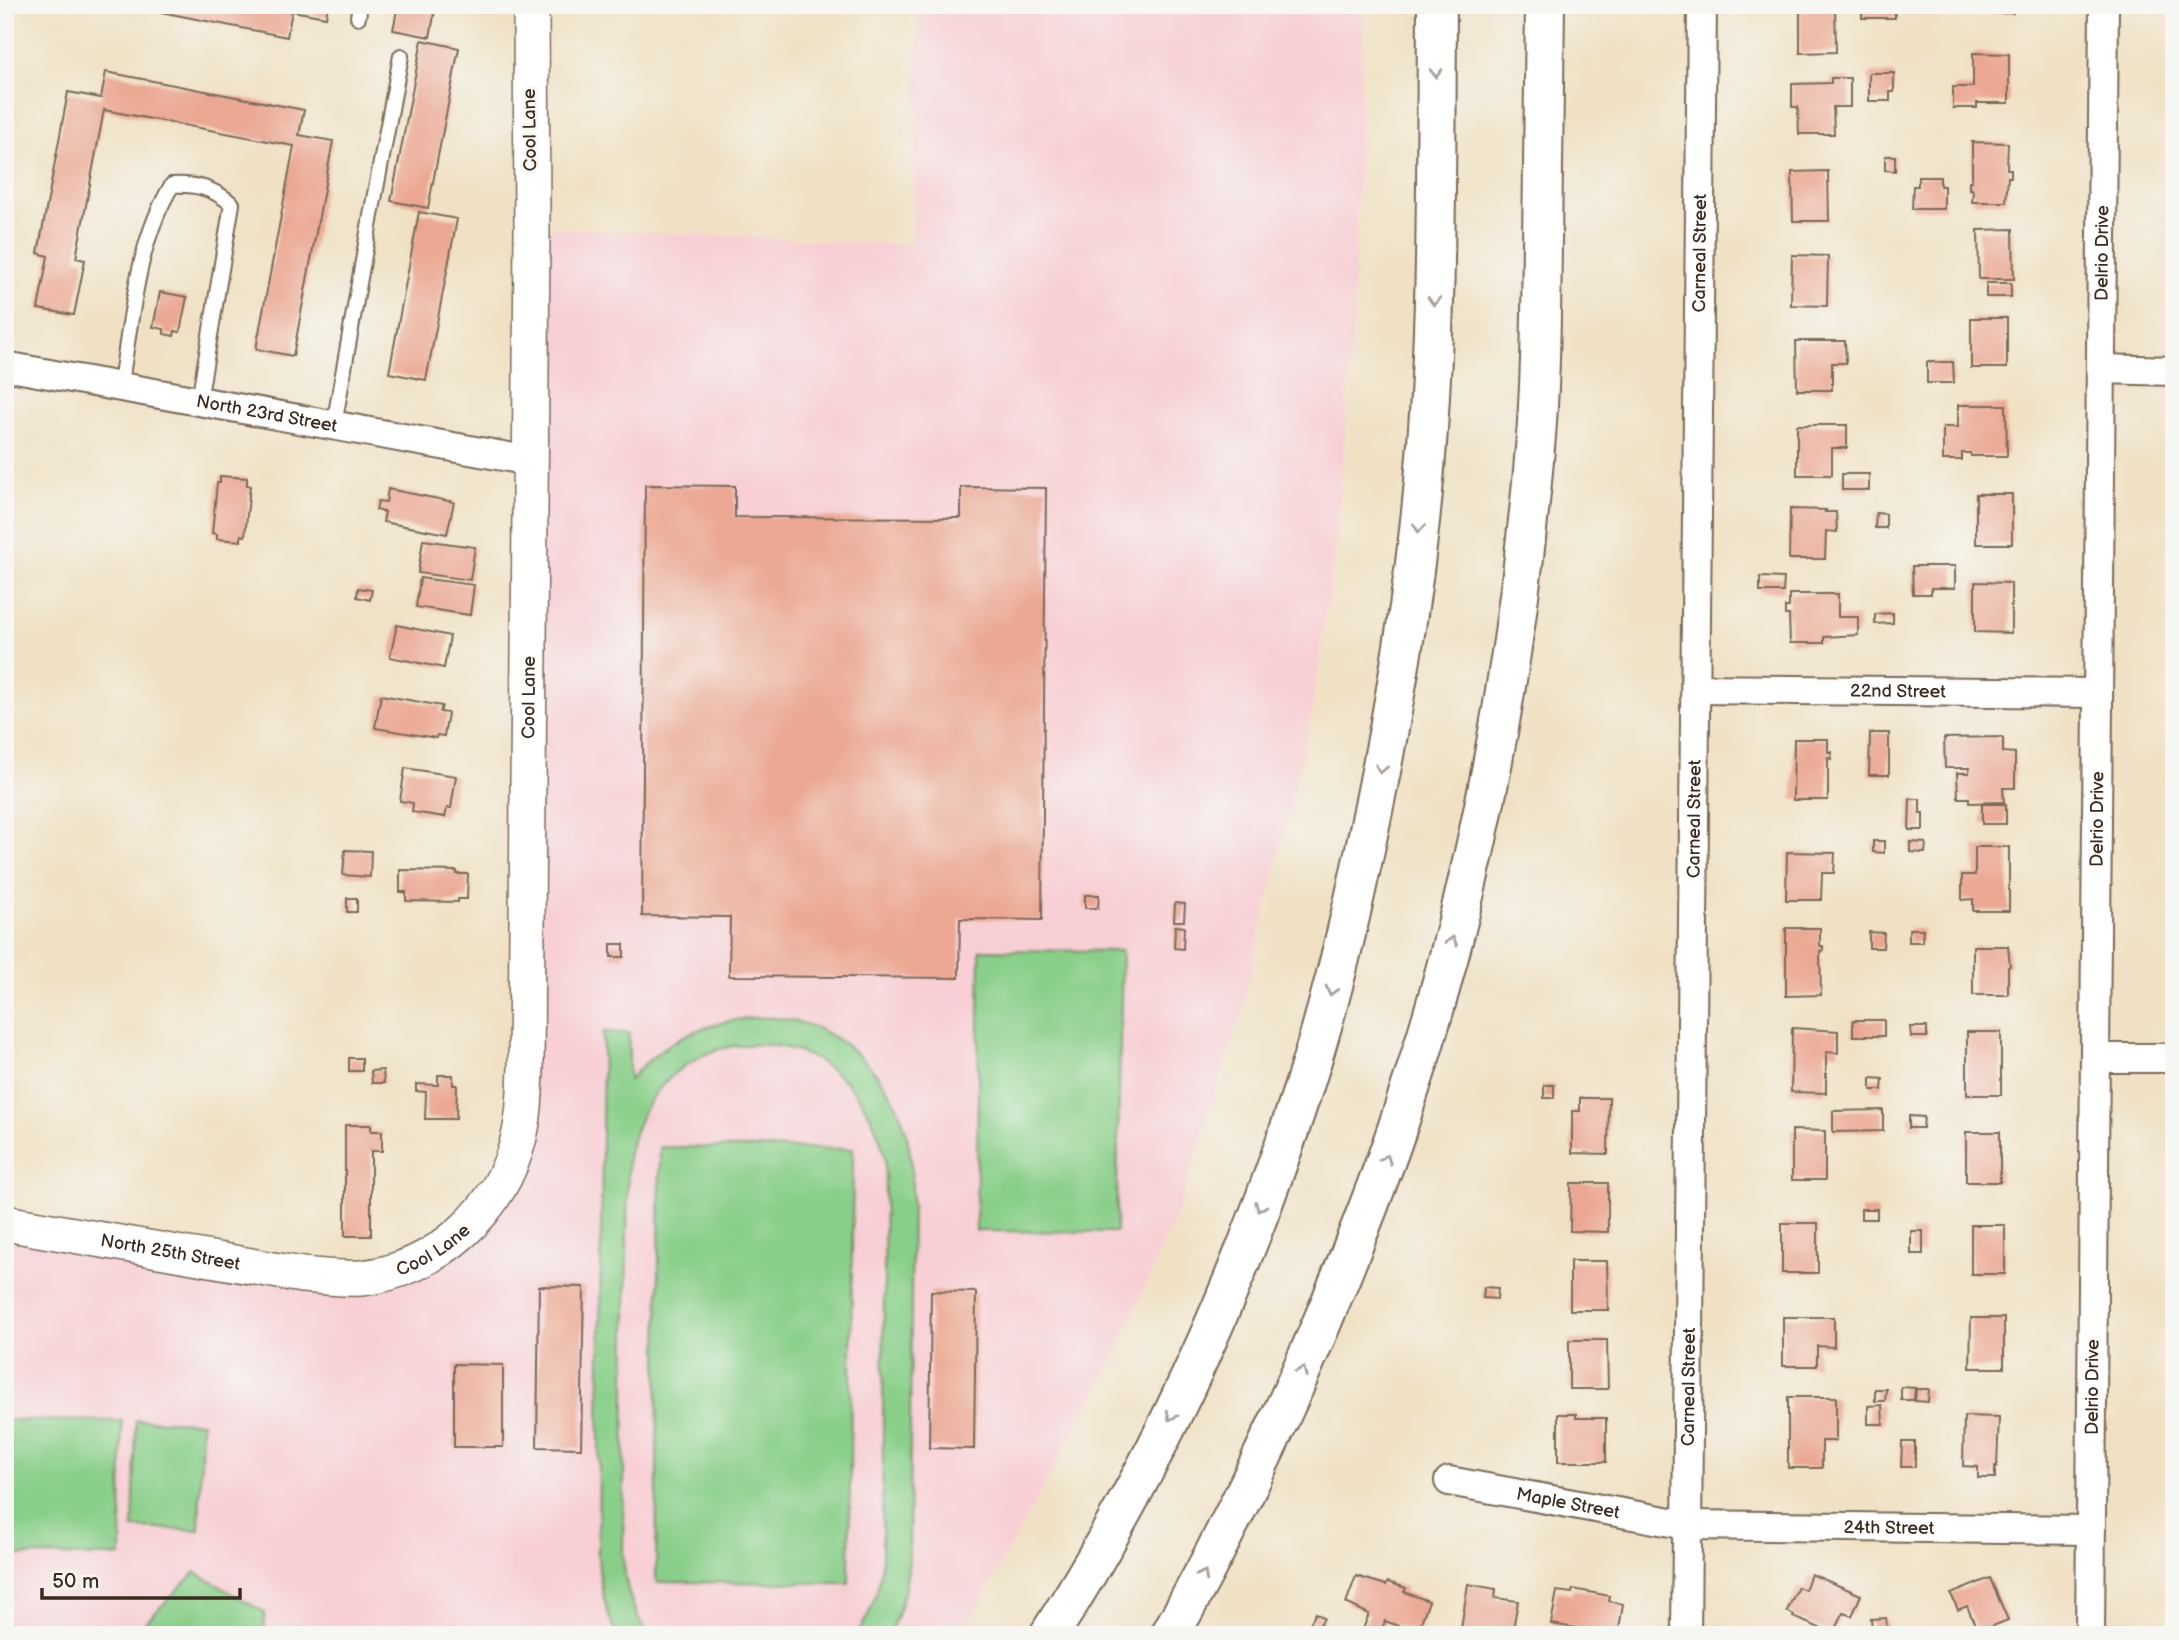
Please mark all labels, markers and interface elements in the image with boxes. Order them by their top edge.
one-way arrow [1428,69,1444,79]
street label: Cool Lane [519,88,541,172]
street label: Carneal Street [1688,193,1711,312]
street label: Delrio Drive [2091,205,2113,301]
one-way arrow [1427,296,1442,307]
street label: North 23rd Street [195,390,339,436]
one-way arrow [1412,522,1427,534]
street label: Cool Lane [518,656,539,739]
street label: 22nd Street [1850,680,1946,702]
street label: Carneal Street [1683,759,1705,878]
one-way arrow [1374,763,1389,775]
street label: Delrio Drive [2086,771,2108,867]
one-way arrow [1443,935,1458,947]
one-way arrow [1325,984,1339,996]
one-way arrow [1378,1154,1392,1166]
one-way arrow [1255,1200,1269,1212]
street label: Cool Lane [393,1219,475,1280]
street label: North 25th Street [99,1229,242,1275]
street label: Carneal Street [1677,1327,1700,1446]
street label: Delrio Drive [2081,1339,2103,1435]
one-way arrow [1294,1365,1308,1377]
one-way arrow [1166,1409,1180,1421]
street label: Maple Street [1515,1483,1622,1523]
street label: 24th Street [1843,1516,1935,1539]
scale bar [42,1556,240,1600]
text: 50 m [52,1569,99,1594]
one-way arrow [1195,1570,1208,1582]

